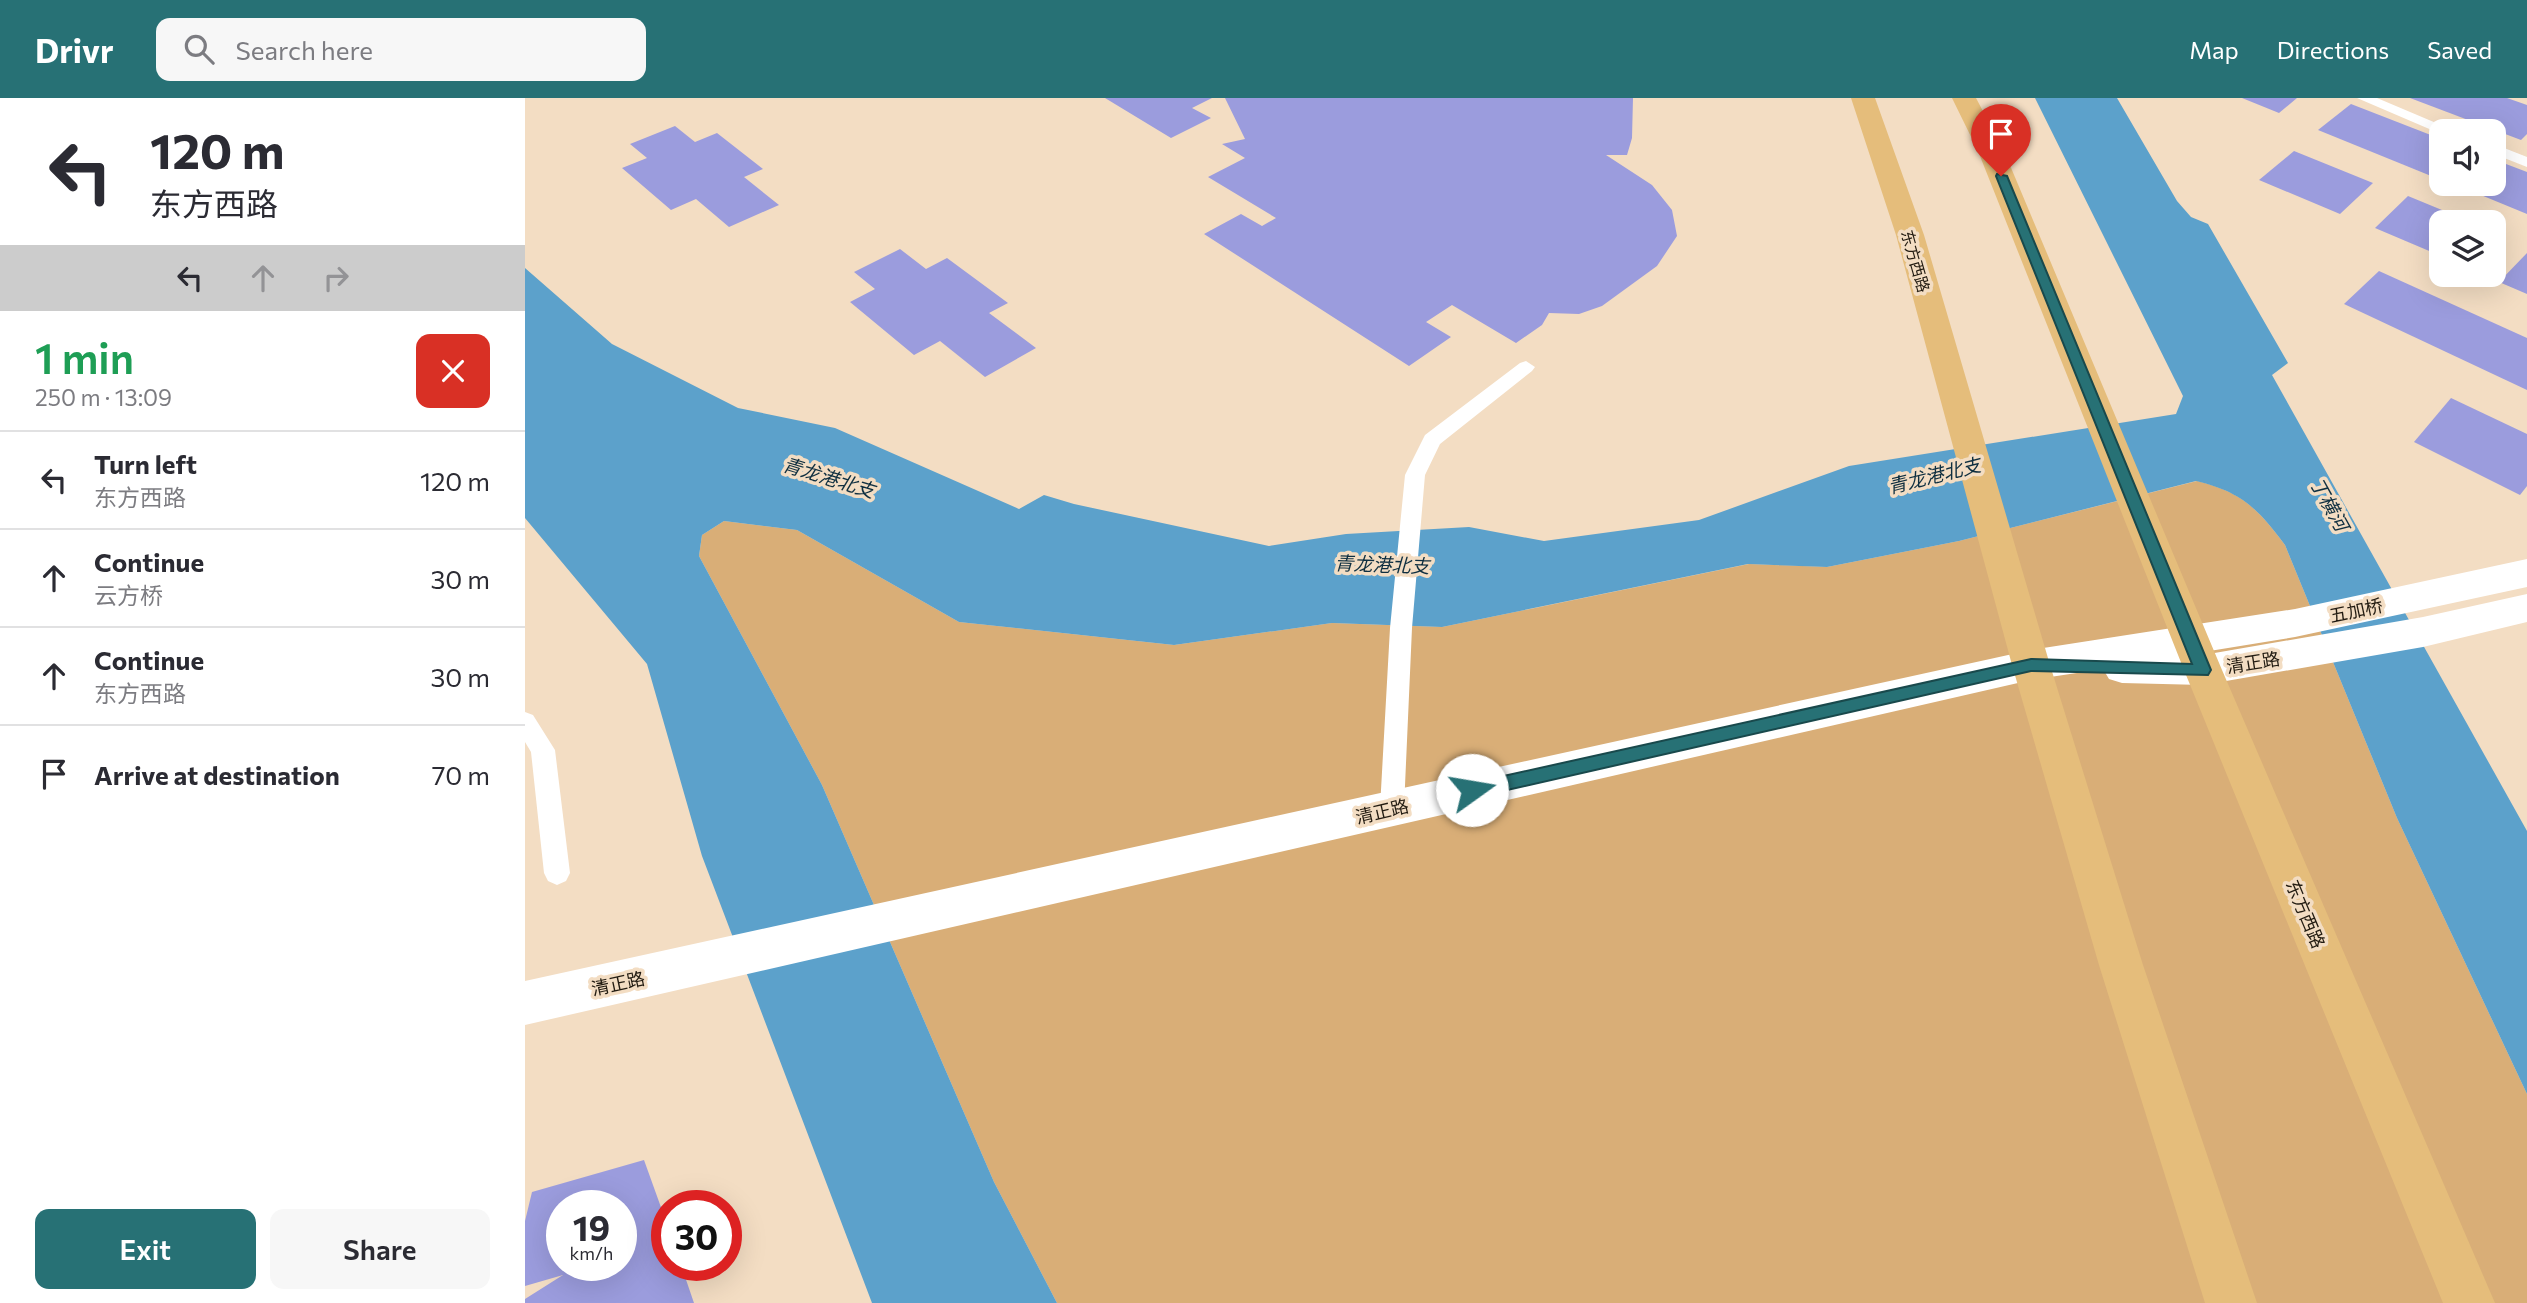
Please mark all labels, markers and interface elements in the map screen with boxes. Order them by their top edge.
search box [156,18,646,81]
text: Drivr [35,29,114,70]
icon: search [180,30,218,68]
text: Search here [236,34,373,65]
text: Map [2189,35,2239,64]
text: Directions [2277,35,2389,64]
text: Saved [2427,35,2492,64]
pin [1971,104,2031,176]
icon: arrive [1982,115,2020,153]
text: 120 m [150,119,284,179]
map controls [2429,119,2506,287]
button: sound [2429,119,2506,196]
icon: left [35,126,126,217]
text: 东方西路 [150,183,278,223]
button: layers [2429,210,2506,287]
street label: 东方西路 [1898,228,1934,294]
icon: left [171,259,209,297]
icon: ahead [244,259,282,297]
icon: right [317,259,355,297]
text: 1 min [35,331,134,383]
button: close [416,334,490,408]
text: 250 m · 13:09 [35,383,172,411]
text: Turn left [94,448,197,479]
water label: 青龙港北支 [780,452,880,502]
water label: 青龙港北支 [1885,452,1985,498]
icon: left [35,461,73,499]
text: 120 m [420,465,490,496]
water label: 丁横河 [2306,473,2356,538]
text: 东方西路 [94,483,186,511]
text: Continue [94,546,204,577]
water label: 青龙港北支 [1334,551,1432,577]
icon: ahead [35,559,73,597]
text: 30 m [431,563,490,594]
text: 云方桥 [94,581,163,609]
street label: 五加桥 [2327,594,2385,626]
text: Continue [94,644,204,675]
street label: 清正路 [2225,647,2281,677]
icon: ahead [35,657,73,695]
text: 30 m [431,661,490,692]
text: 东方西路 [94,679,186,707]
position arrow [1435,753,1509,827]
icon: arrive [35,755,73,793]
text: Arrive at destination [94,759,340,790]
text: 70 m [432,759,490,790]
street label: 清正路 [1353,794,1411,828]
street label: 东方西路 [2282,877,2330,951]
street label: 清正路 [589,967,647,999]
speed limit sign: 30 [651,1190,742,1281]
text: 19 [573,1205,610,1248]
button: Exit [35,1209,256,1289]
button: Share [270,1209,490,1289]
text: km/h [570,1242,613,1264]

